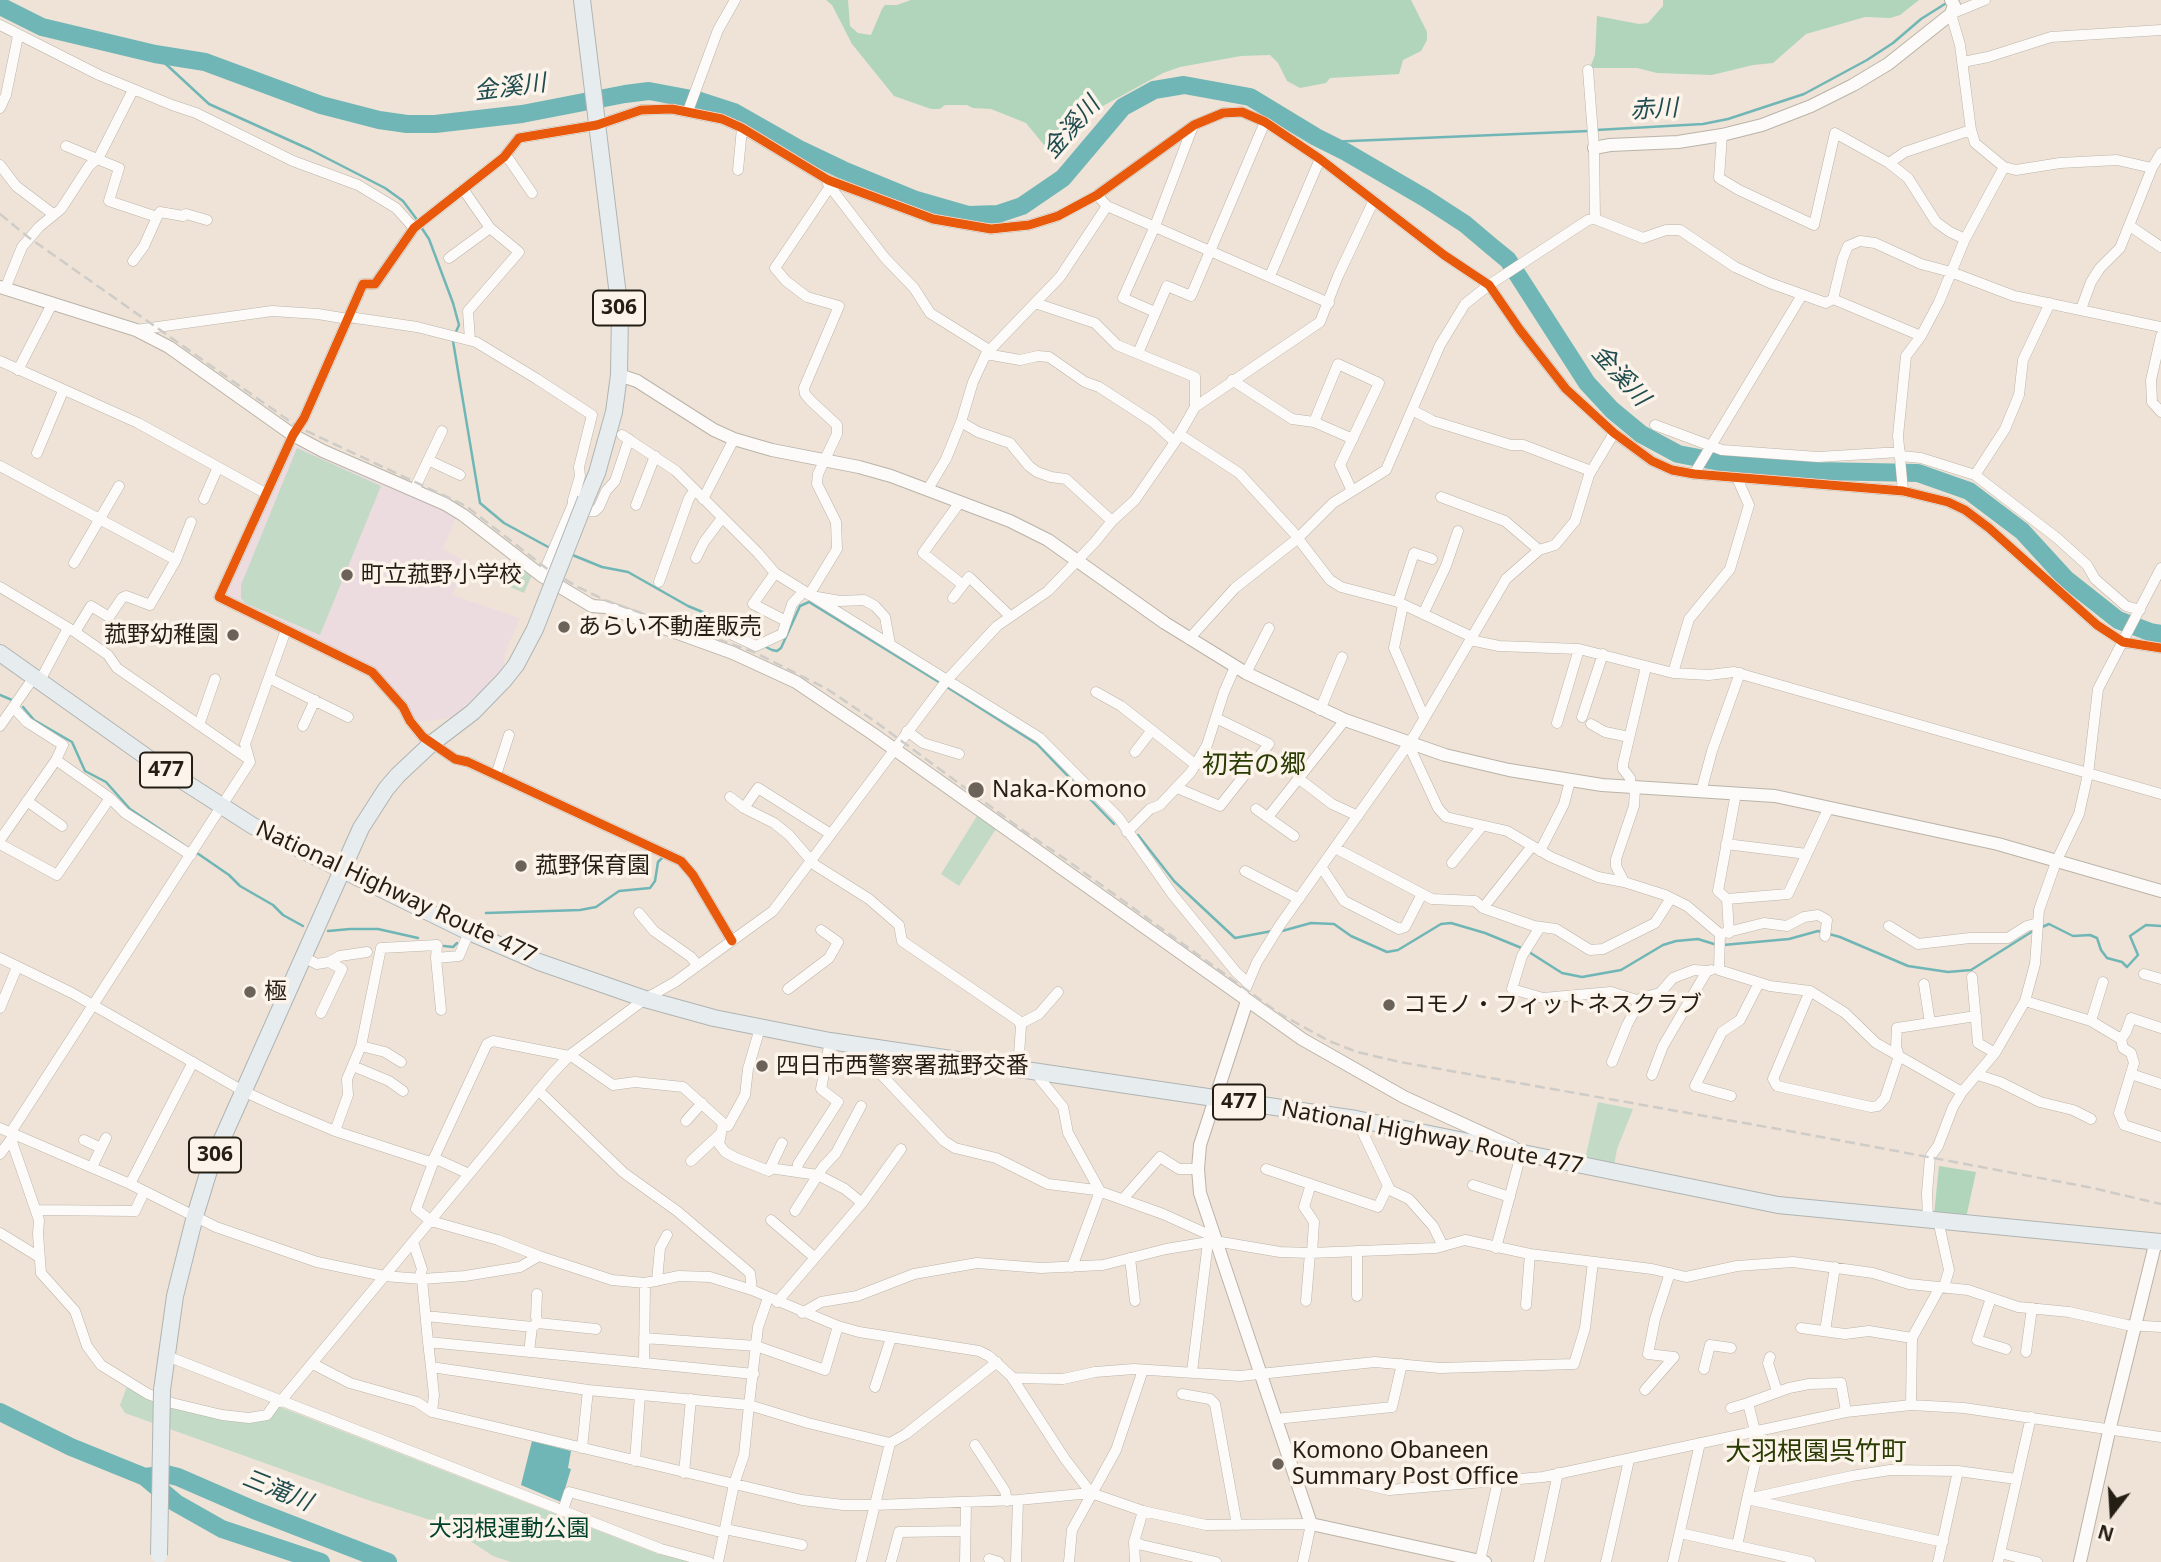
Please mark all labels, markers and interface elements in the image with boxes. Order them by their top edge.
water label: 金溪川 [473,69,547,107]
water label: 金溪川 [1038,91,1106,165]
water label: 赤川 [1629,94,1679,126]
road number: 306 [593,290,645,326]
water label: 金溪川 [1585,340,1655,412]
place label: 町立菰野小学校 [361,561,522,589]
marker: 町立菰野小学校 [339,567,355,583]
place label: あらい不動産販売 [578,613,762,641]
marker: あらい不動産販売 [556,619,572,635]
place label: 菰野幼稚園 [104,621,219,649]
marker: 菰野幼稚園 [225,627,241,643]
district label: 初若の郷 [1202,750,1306,782]
road number: 477 [140,752,192,788]
place label: Naka-Komono [992,776,1147,804]
marker: Naka-Komono [966,780,986,800]
street label: National Highway Route 477 [251,816,541,970]
place label: 菰野保育園 [535,852,650,880]
marker: 菰野保育園 [513,858,529,874]
place label: 極 [264,978,287,1006]
marker: 極 [242,984,258,1000]
place label: コモノ・フィットネスクラブ [1403,991,1702,1019]
marker: コモノ・フィットネスクラブ [1381,997,1397,1013]
place label: 四日市西警察署菰野交番 [776,1052,1029,1080]
marker: 四日市西警察署菰野交番 [754,1058,770,1074]
road number: 477 [1213,1084,1265,1120]
street label: National Highway Route 477 [1279,1095,1585,1181]
road number: 306 [189,1138,241,1172]
place label: Komono Obaneen Summary Post Office [1292,1437,1519,1491]
district label: 大羽根園呉竹町 [1725,1437,1907,1469]
marker: Komono Obaneen Summary Post Office [1270,1456,1286,1472]
water label: 三滝川 [238,1464,316,1518]
north arrow [2077,1478,2147,1548]
park label: 大羽根運動公園 [429,1515,589,1543]
text: N [2095,1518,2117,1548]

